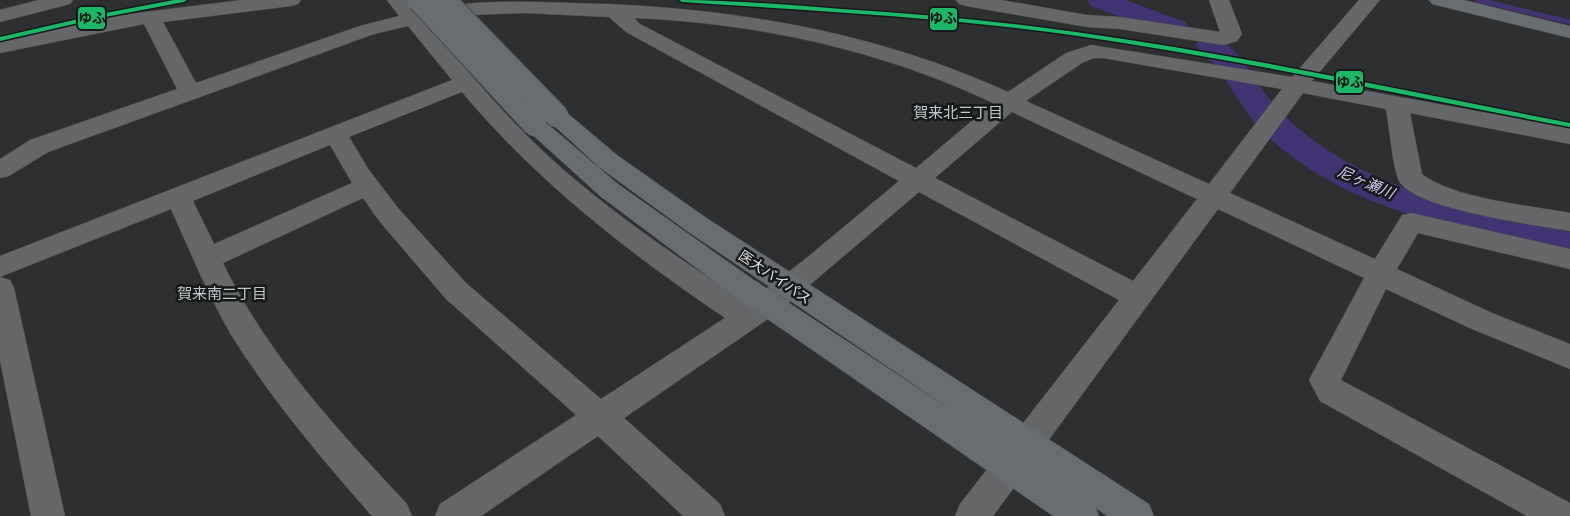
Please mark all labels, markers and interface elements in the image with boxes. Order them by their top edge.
line badge: ゆふ [77,6,106,30]
line badge: ゆふ [929,7,958,31]
text: ゆふ [78,9,106,27]
text: ゆふ [929,9,957,27]
line badge: ゆふ [1335,70,1364,94]
text: ゆふ [1336,73,1364,91]
district label: 賀来北三丁目 [913,103,1003,122]
water label: 尼ヶ瀬川 [1335,162,1399,203]
street label: 医大バイパス [735,246,815,308]
district label: 賀来南二丁目 [177,284,267,303]

